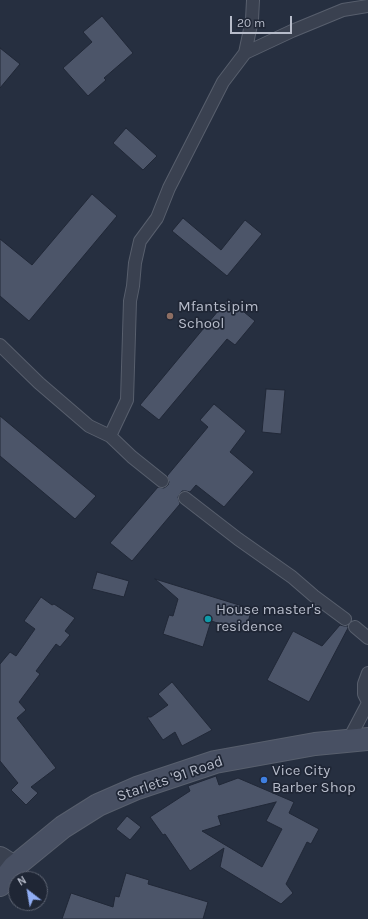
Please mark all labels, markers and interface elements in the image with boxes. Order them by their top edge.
scale bar [232,8,294,34]
text: 20 m [237,16,265,30]
place label: Mfantsipim School [178,298,258,333]
marker: Mfantsipim School [165,311,175,321]
place label: House master's residence [216,601,321,636]
marker: House master's residence [203,614,213,624]
street label: Starlets '91 Road [115,752,225,806]
place label: Vice City Barber Shop [272,762,356,797]
marker: Vice City Barber Shop [259,775,269,785]
north arrow [8,871,48,911]
text: N [15,874,29,889]

